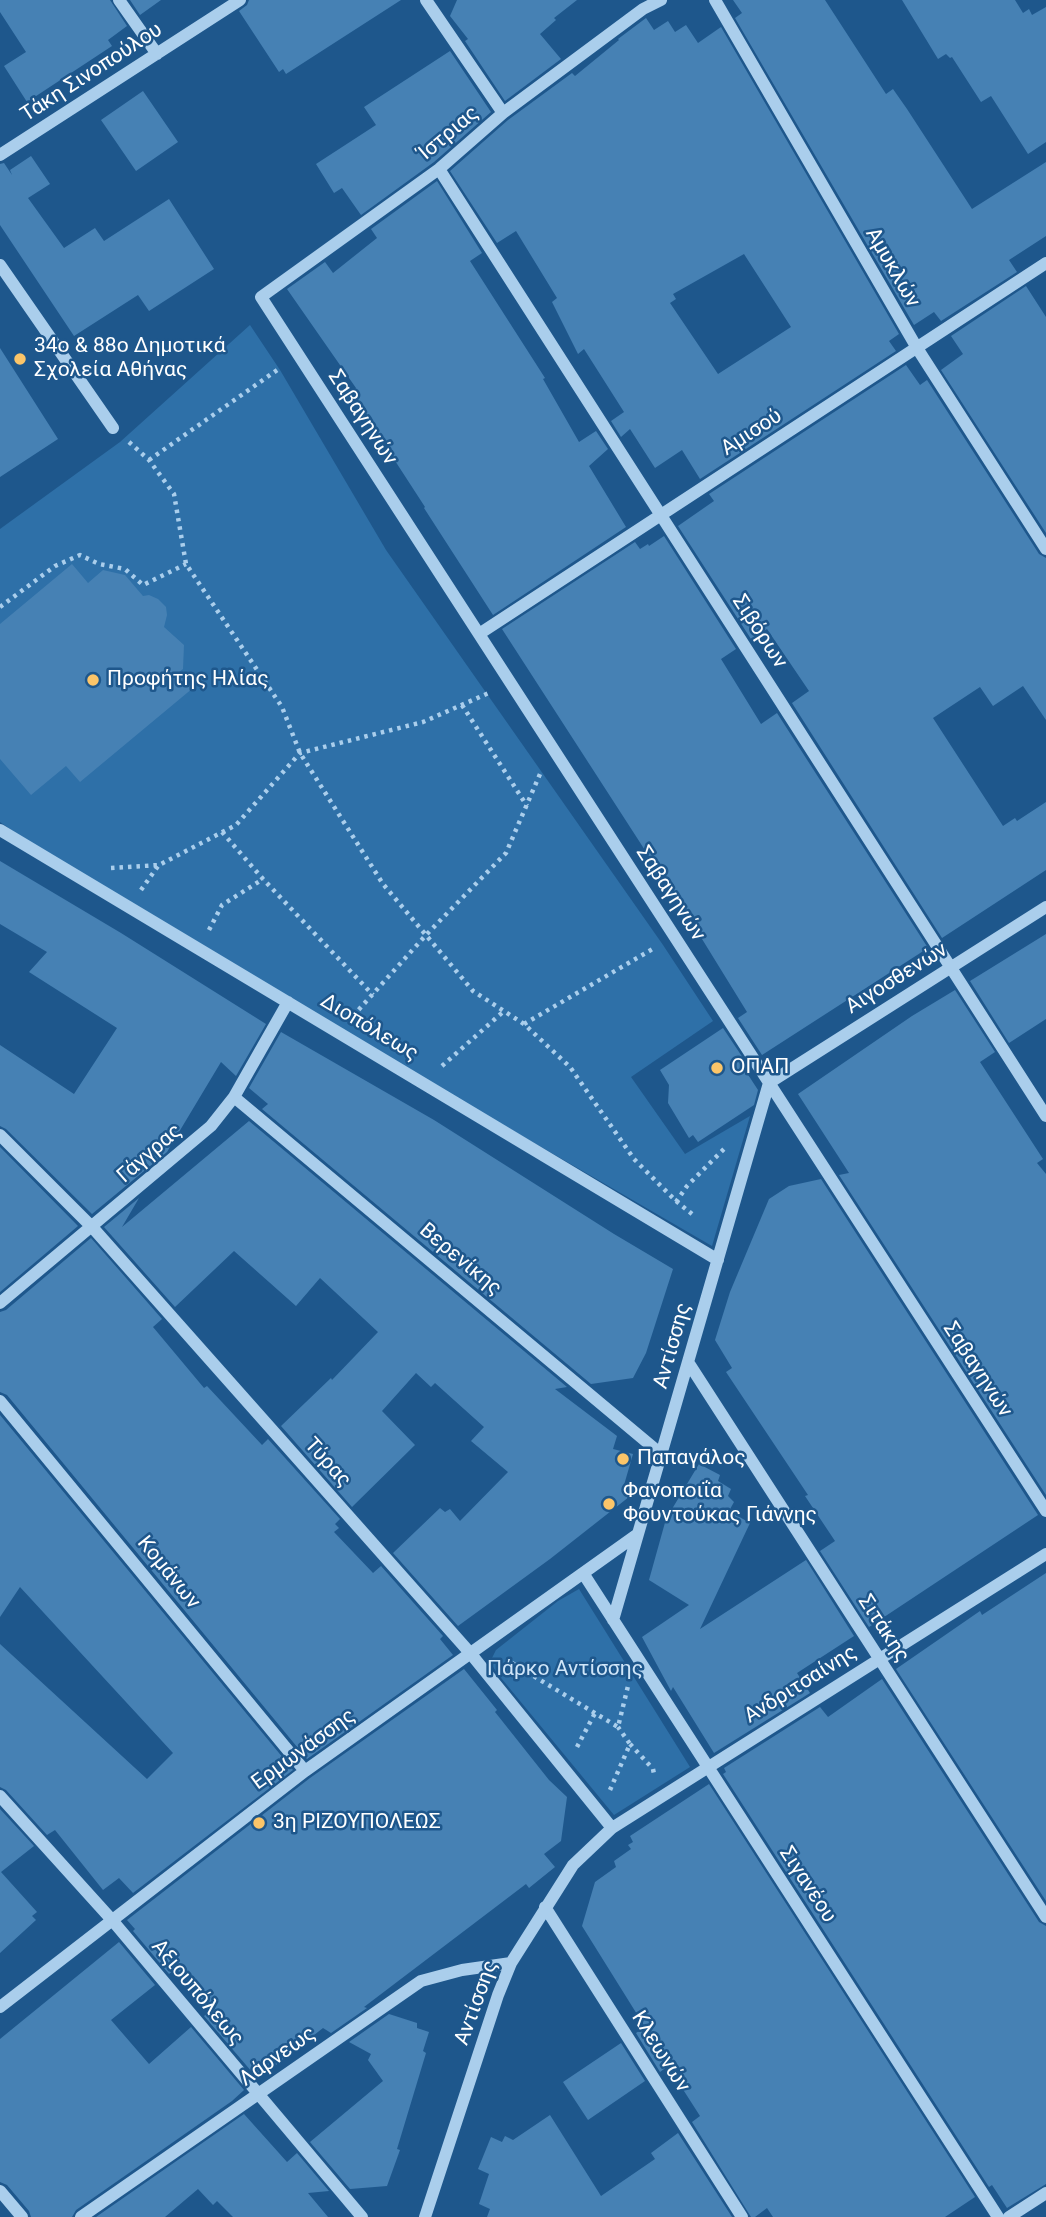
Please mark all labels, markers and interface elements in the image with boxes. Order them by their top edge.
street label: Τάκη Σινοπούλου [17,18,167,128]
street label: Ίστριας [414,101,484,167]
street label: Αμυκλών [859,224,925,312]
place label: 34ο & 88ο Δημοτικά Σχολεία Αθήνας [34,334,226,384]
marker: 34ο & 88ο Δημοτικά Σχολεία Αθήνας [12,351,28,367]
street label: Σαβαγηνών [322,366,402,470]
street label: Αμισού [717,404,787,462]
street label: Σιβόρων [726,591,792,673]
place label: Προφήτης Ηλίας [107,667,269,693]
marker: Προφήτης Ηλίας [85,672,101,688]
street label: Σαβαγηνών [630,842,710,946]
street label: Αιγοσθενών [841,938,953,1020]
street label: Διοπόλεως [316,989,422,1067]
place label: ΟΠΑΠ [731,1055,789,1081]
marker: ΟΠΑΠ [709,1060,725,1076]
street label: Γάγγρας [112,1119,188,1189]
street label: Βερενίκης [414,1218,506,1302]
street label: Αντίσσης [649,1300,697,1392]
street label: Σαβαγηνών [937,1318,1017,1422]
street label: Τύρας [298,1433,356,1493]
place label: Παπαγάλος [637,1446,745,1472]
marker: Παπαγάλος [615,1451,631,1467]
place label: Φανοποιΐα Φουντούκας Γιάννης [623,1479,817,1529]
marker: Φανοποιΐα Φουντούκας Γιάννης [601,1496,617,1512]
street label: Κομάνων [131,1532,205,1614]
street label: Σιτάκης [852,1590,914,1668]
street label: Ανδριτσαίνης [740,1640,862,1730]
park label: Πάρκο Αντίσσης [487,1657,643,1683]
street label: Ερμωνάσσης [247,1704,361,1796]
place label: 3η ΡΙΖΟΥΠΟΛΕΩΣ [273,1810,441,1836]
marker: 3η ΡΙΖΟΥΠΟΛΕΩΣ [251,1815,267,1831]
street label: Σιγανέου [773,1842,841,1928]
street label: Αξιουπόλεως [145,1935,249,2051]
street label: Αντίσσης [450,1957,504,2049]
street label: Κλεωνών [625,2007,695,2097]
street label: Λάρνεως [235,2022,321,2092]

